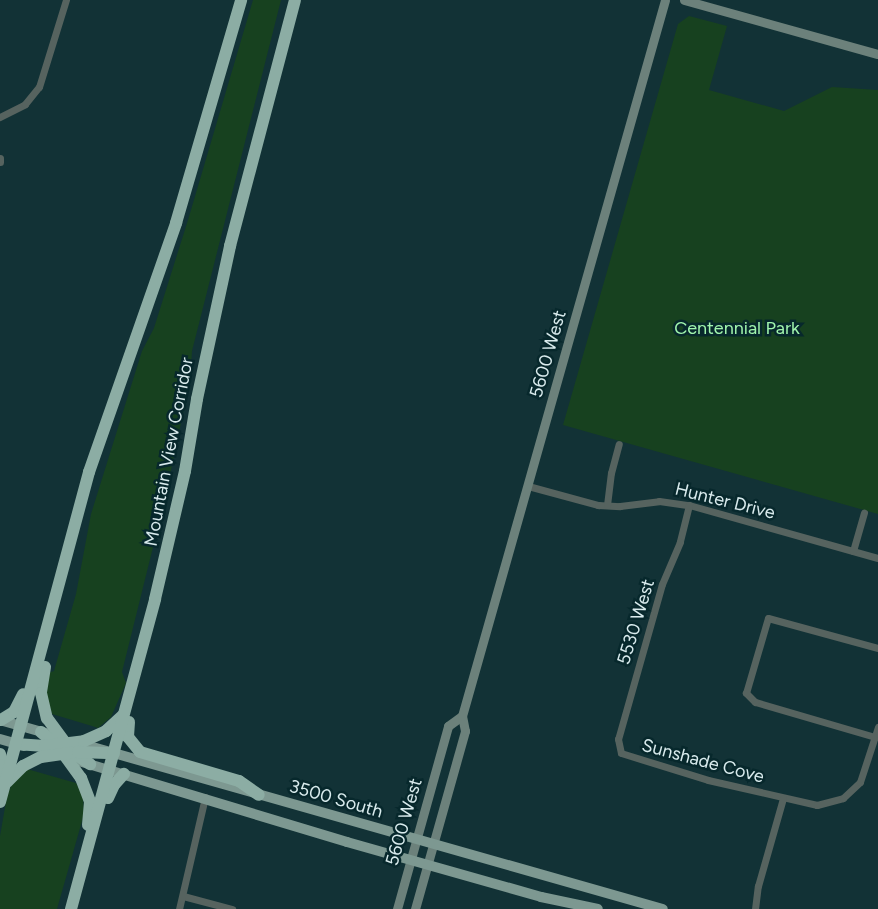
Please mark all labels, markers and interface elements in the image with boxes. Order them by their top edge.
street label: 5600 West [525,308,571,400]
park label: Centennial Park [674,317,800,339]
street label: Mountain View Corridor [140,356,198,548]
street label: Hunter Drive [673,478,777,524]
street label: 5530 West [613,577,659,667]
street label: Sunshade Cove [639,734,767,788]
street label: 3500 South [287,775,385,823]
street label: 5600 West [381,776,427,868]

